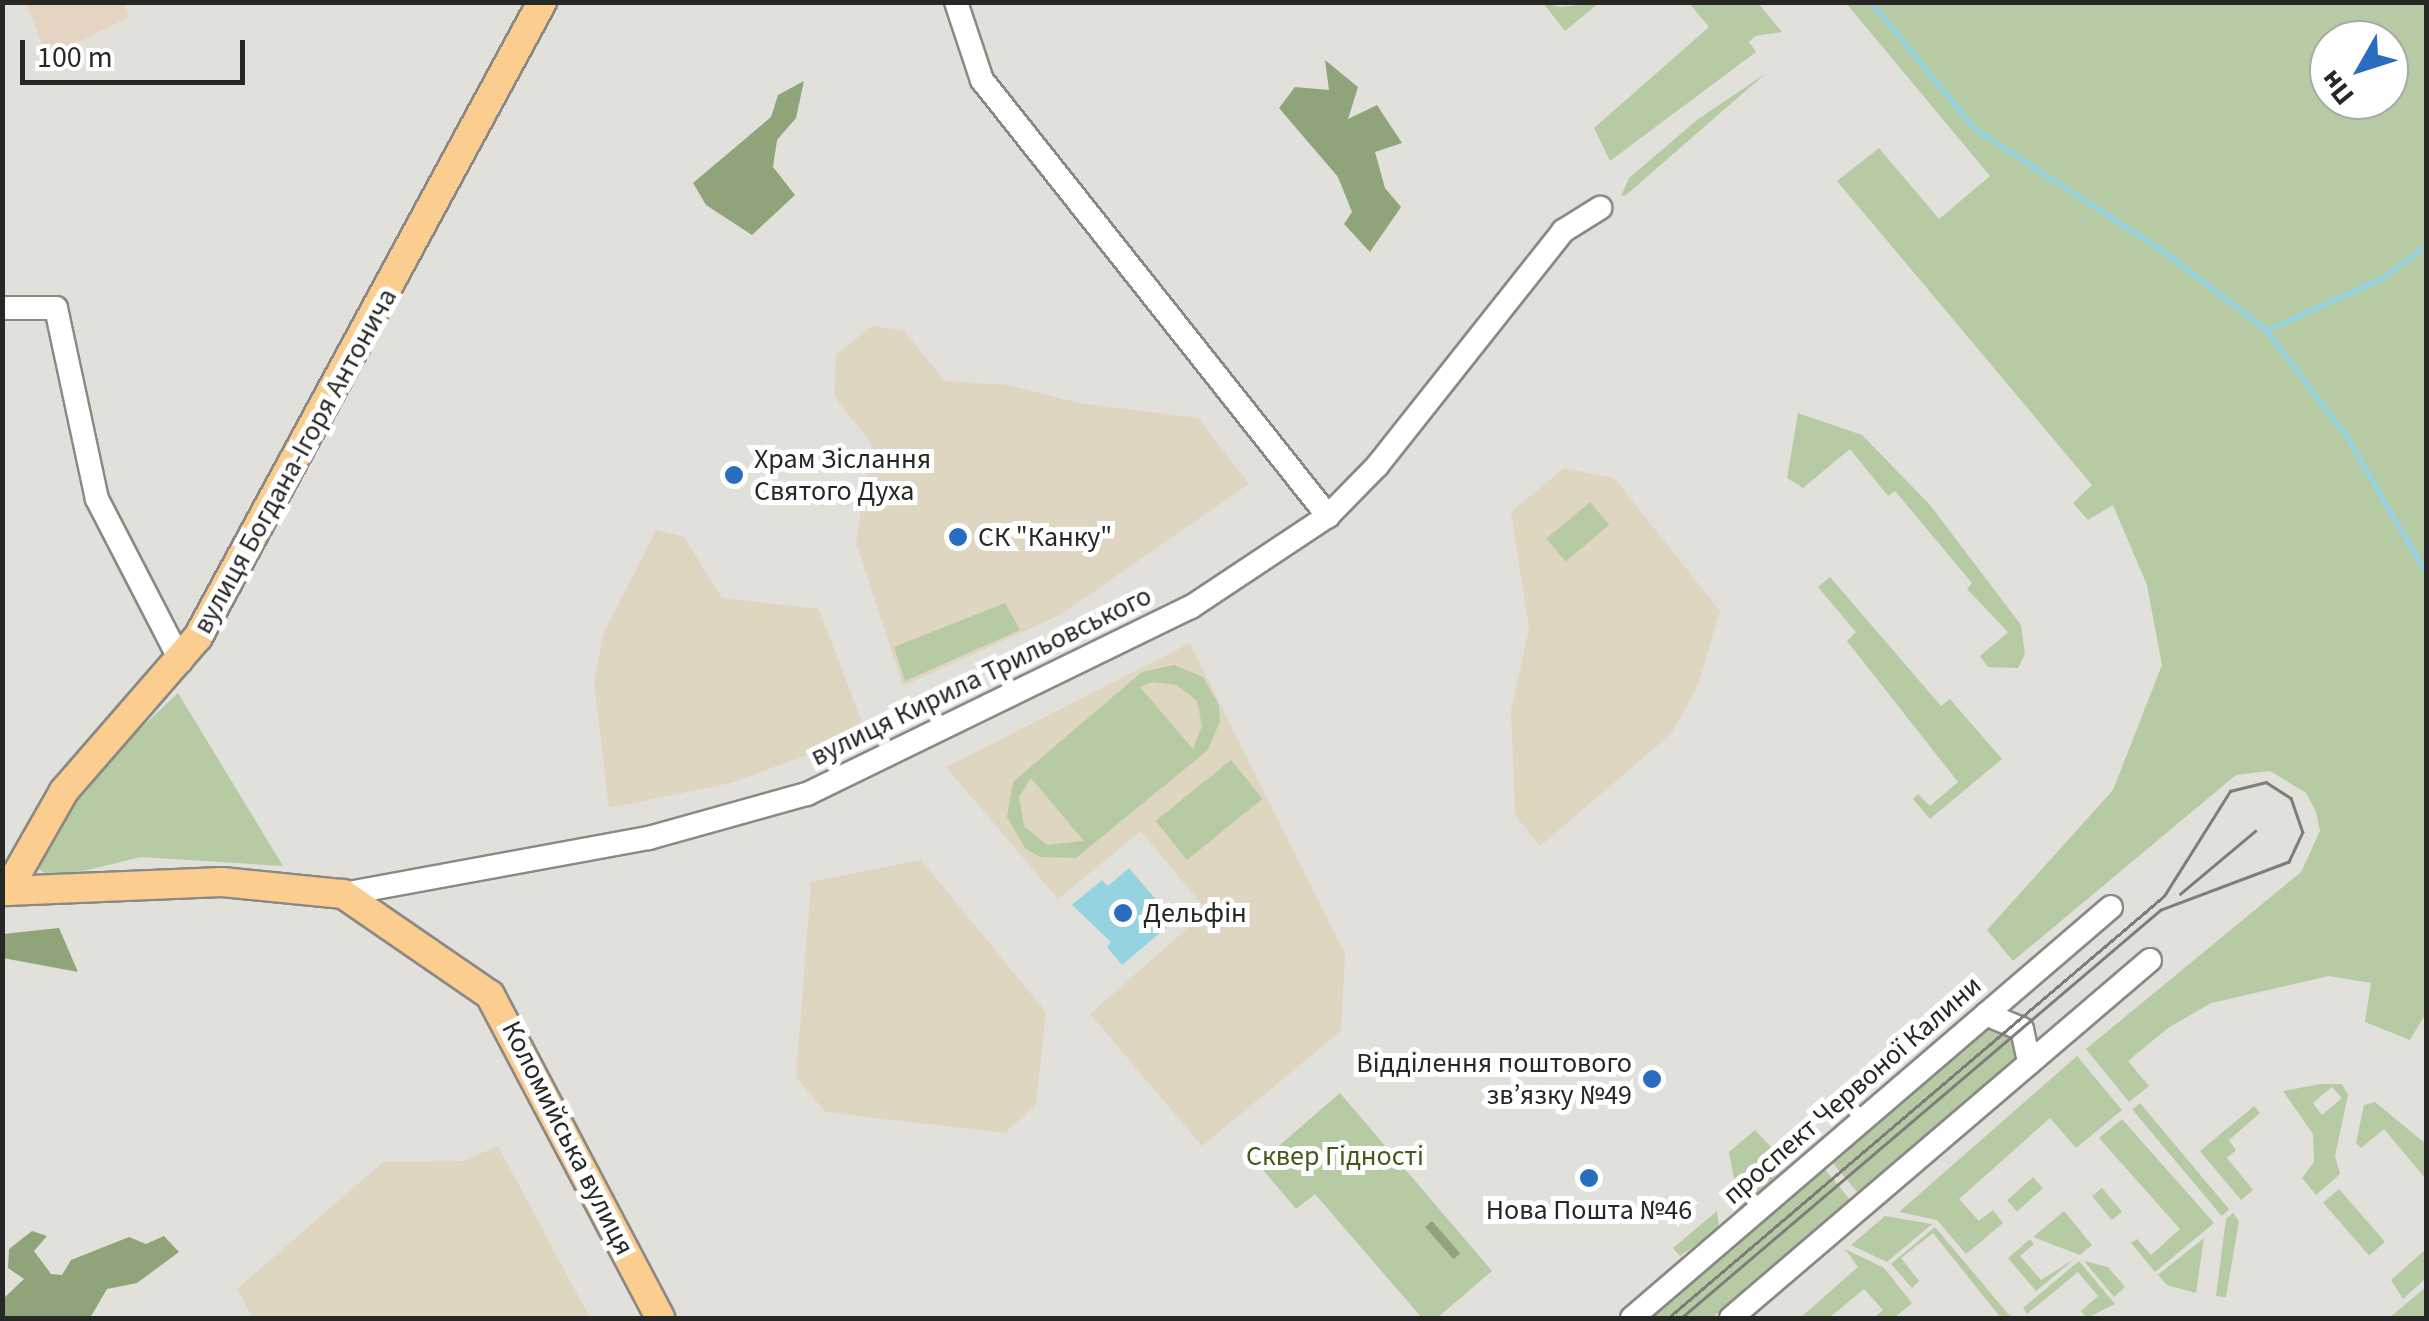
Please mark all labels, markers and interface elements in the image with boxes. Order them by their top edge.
scale bar [25,20,250,82]
north arrow [2309,20,2409,120]
text: 100 m [37,36,113,79]
text: Пн [2311,61,2364,114]
street label: вулиця Богдана-Ігоря Антонича [186,283,404,639]
place label: Храм Зіслання Святого Духа [754,442,931,508]
marker: Храм Зіслання Святого Духа [723,464,745,486]
place label: СК "Канку" [978,520,1112,554]
marker: СК "Канку" [947,526,969,548]
street label: вулиця Кирила Трильовського [805,579,1157,773]
place label: Дельфін [1143,896,1247,930]
marker: Дельфін [1112,902,1134,924]
street label: проспект Червоної Калини [1716,969,1988,1211]
street label: Коломийська вулиця [494,1015,642,1261]
place label: Відділення поштового зв’язку №49 [1356,1046,1632,1112]
marker: Відділення поштового зв’язку №49 [1641,1068,1663,1090]
park label: Сквер Гідності [1246,1139,1424,1173]
marker: Нова Пошта №46 [1578,1167,1600,1189]
place label: Нова Пошта №46 [1486,1193,1692,1227]

